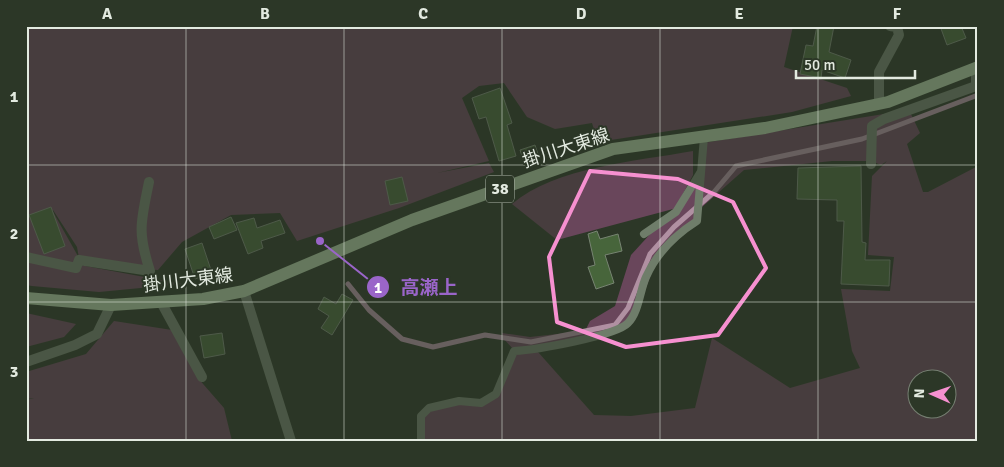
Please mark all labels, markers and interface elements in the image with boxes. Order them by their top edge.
text: A [102,4,113,24]
text: B [260,4,270,24]
text: C [418,4,428,24]
text: D [576,4,587,24]
text: E [734,4,744,24]
text: F [893,4,902,24]
scale bar [796,48,915,80]
text: 50 m [804,56,835,74]
text: 1 [10,87,19,107]
street label: 掛川大東線 [520,124,612,172]
road number: 38 [486,175,514,202]
text: 2 [10,224,18,244]
street label: 掛川大東線 [142,264,234,296]
callout: 高瀬上 [365,270,467,304]
text: 高瀬上 [400,276,458,300]
text: 1 [374,279,382,297]
text: 3 [10,362,18,382]
north arrow [906,370,956,420]
text: N [911,388,928,399]

